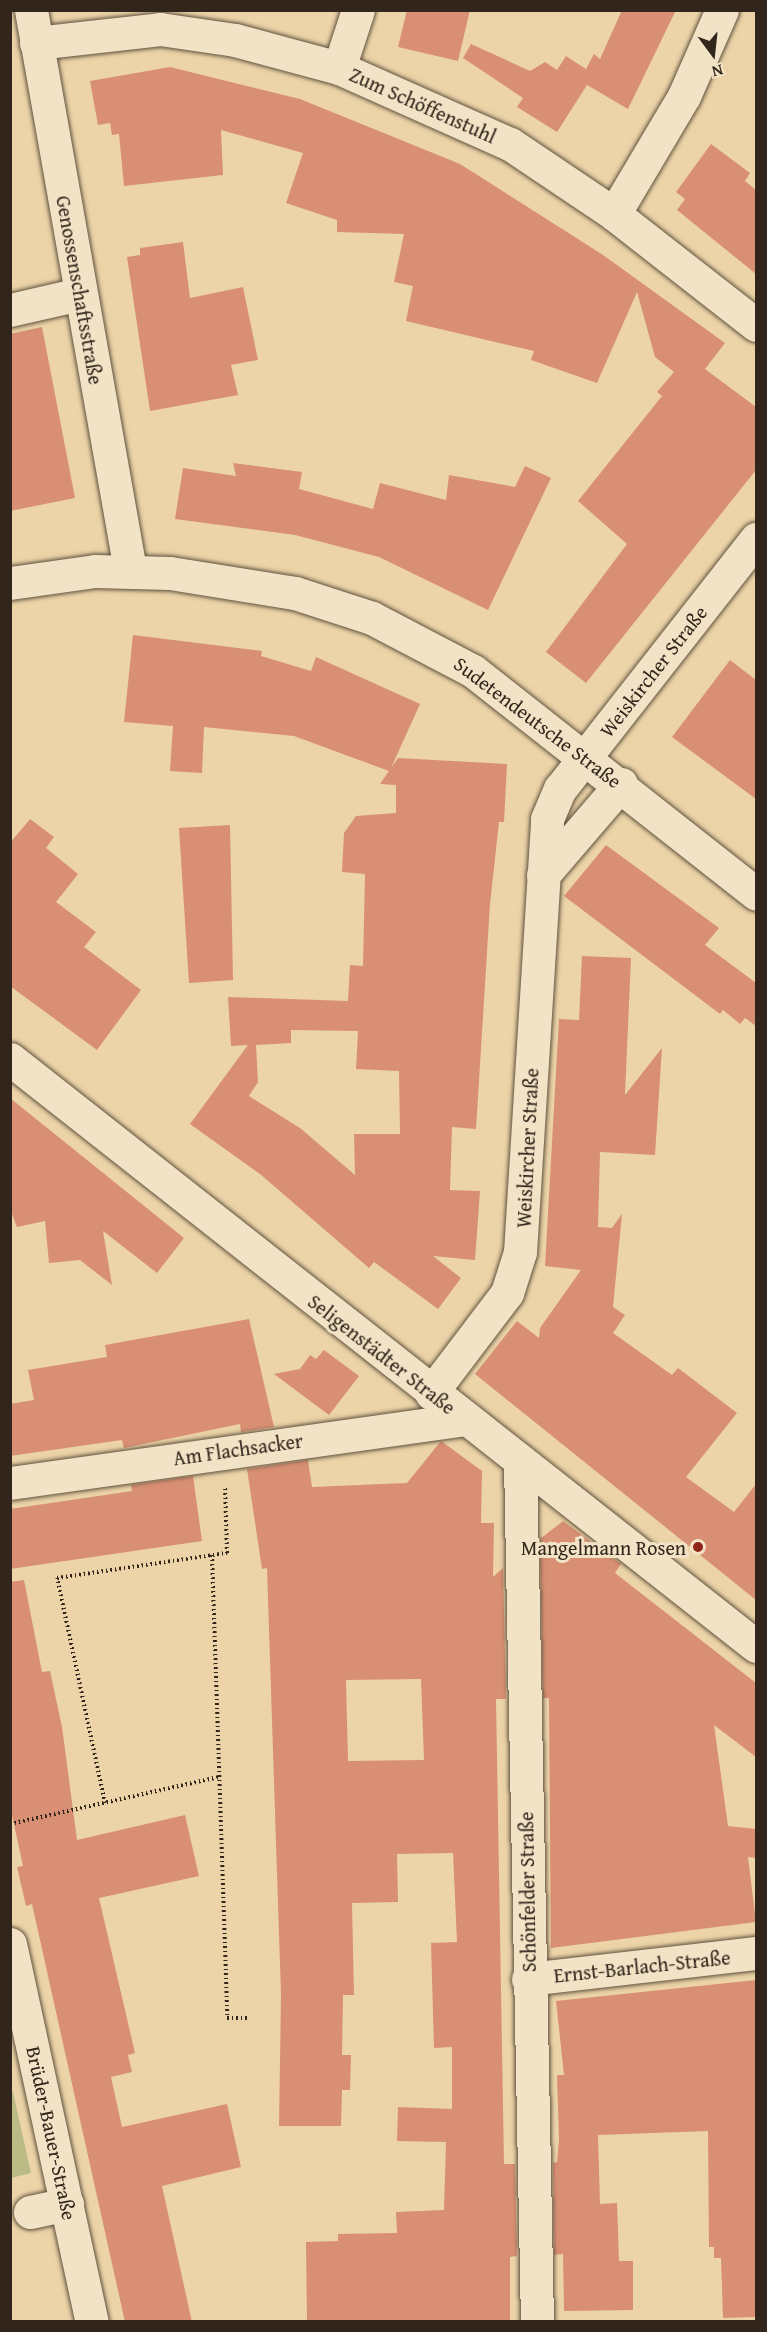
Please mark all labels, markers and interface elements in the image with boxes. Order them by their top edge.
north arrow [683,24,743,84]
text: N [709,58,726,84]
street label: Zum Schöffenstuhl [346,62,500,148]
street label: Genossenschaftsstraße [52,194,108,386]
street label: Weiskircher Straße [594,601,712,741]
street label: Sudetendeutsche Straße [450,651,626,793]
street label: Weiskircher Straße [511,1067,543,1229]
street label: Seligenstädter Straße [303,1289,461,1419]
street label: Am Flachsacker [172,1428,304,1470]
place label: Mangelmann Rosen [521,1535,686,1559]
marker: Mangelmann Rosen [691,1540,705,1554]
street label: Schönfelder Straße [514,1812,540,1972]
street label: Ernst-Barlach-Straße [552,1945,732,1987]
street label: Brüder-Bauer-Straße [22,2044,82,2222]

